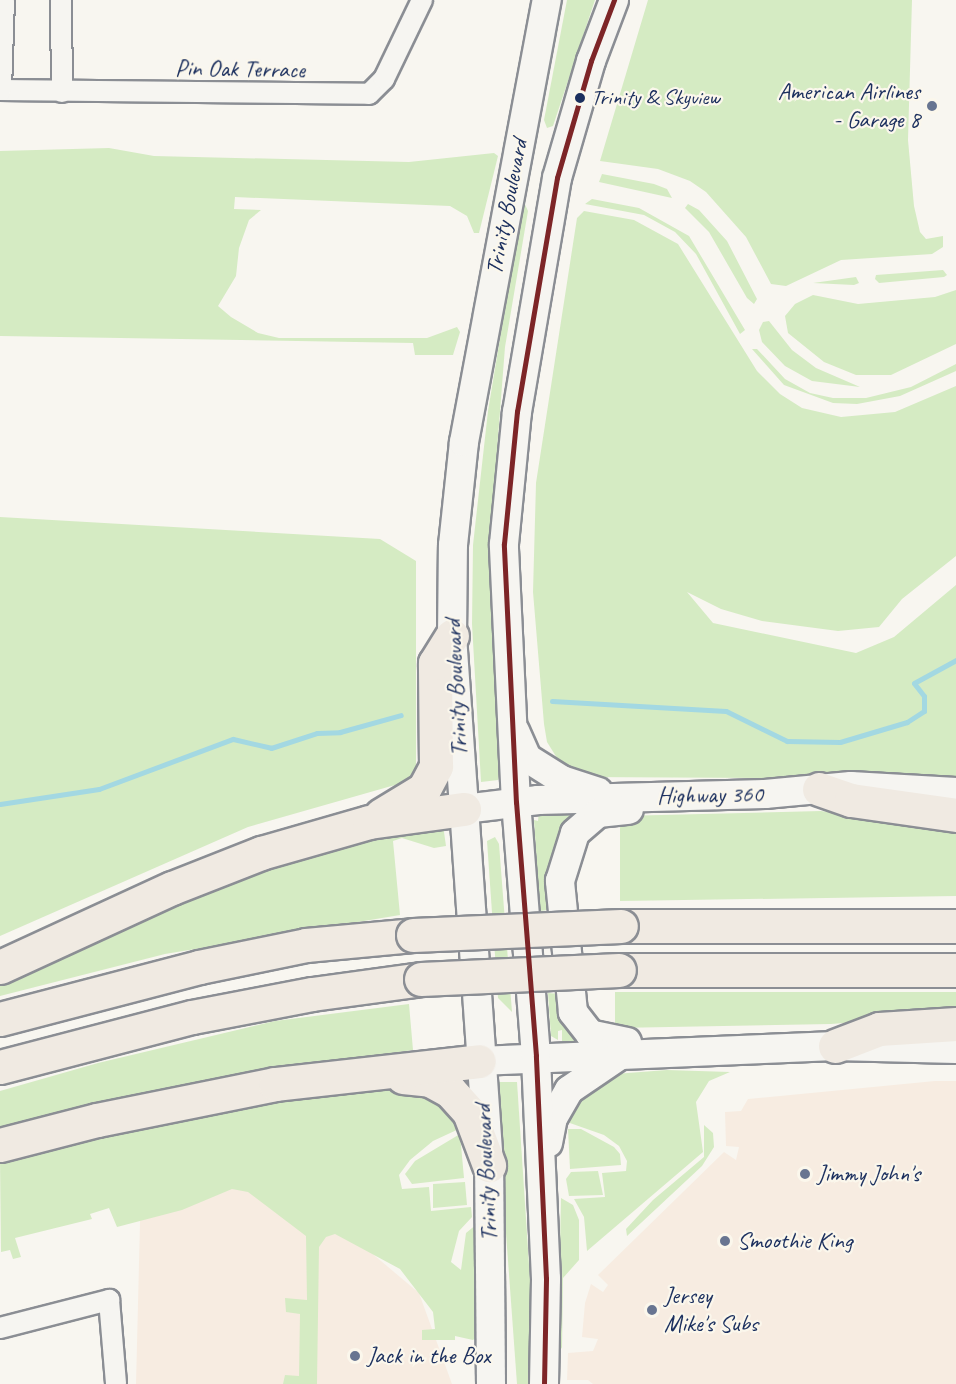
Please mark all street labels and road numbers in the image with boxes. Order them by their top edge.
street label: Pin Oak Terrace [175,53,305,85]
street label: Trinity Boulevard [480,137,534,277]
street label: Trinity Boulevard [438,618,474,758]
street label: Highway 360 [657,780,763,810]
street label: Trinity Boulevard [468,1103,504,1243]

